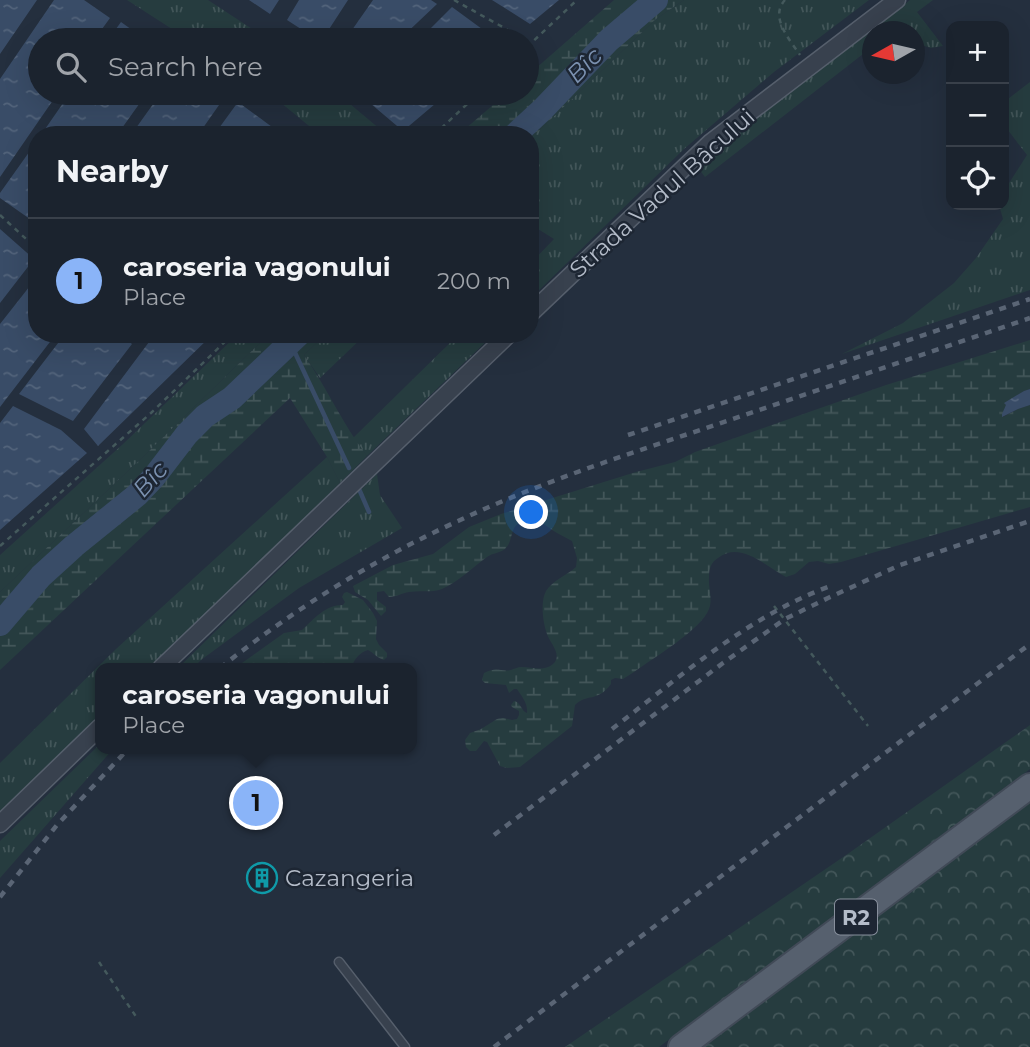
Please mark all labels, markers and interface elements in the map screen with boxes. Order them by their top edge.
north arrow [862,21,925,84]
map controls [946,21,1009,210]
button: + [946,21,1009,84]
search box [28,28,539,105]
water label: Bîc [560,41,608,89]
icon: search [52,48,90,86]
text: Search here [108,51,263,83]
button: − [946,84,1009,147]
street label: Strada Vadul Bâcului [564,103,760,283]
button: locate [946,147,1009,210]
text: Nearby [56,153,168,190]
text: caroseria vagonului [123,251,391,283]
text: 1 [74,267,84,295]
text: 200 m [437,267,511,295]
text: Place [123,283,186,311]
water label: Bîc [126,455,174,503]
your location [514,495,548,529]
popup [95,663,417,754]
text: caroseria vagonului [122,679,390,711]
text: Place [122,711,185,739]
pin: 1 [233,777,279,829]
building icon: Cazangeria [245,861,279,895]
place label: Cazangeria [285,864,414,892]
road number: R2 [835,900,877,934]

